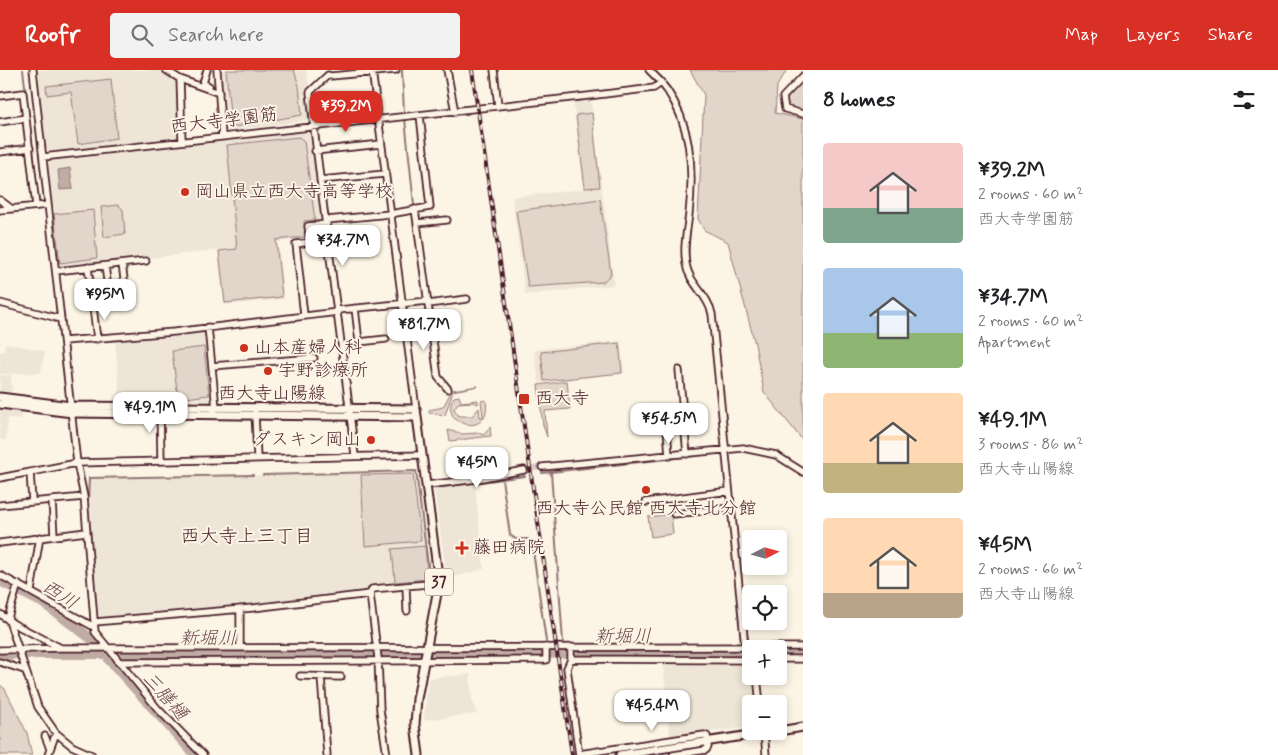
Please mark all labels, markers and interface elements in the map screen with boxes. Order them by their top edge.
search box [110,13,460,58]
text: Roofr [25,20,80,51]
icon: search [128,21,156,49]
text: Search here [168,23,264,48]
text: Map [1065,23,1098,47]
text: Layers [1126,23,1180,47]
text: Share [1208,23,1253,47]
text: 8 homes [823,86,895,114]
icon: filters [1230,86,1258,114]
pin: ¥39.2M [305,90,387,133]
text: ¥39.2M [320,96,372,117]
street label: 西大寺学園筋 [169,103,279,139]
text: ¥39.2M [978,156,1045,184]
icon: home [863,163,923,223]
place label: 岡山県立西大寺高等学校 [195,180,393,204]
text: 2 rooms · 60 m² [978,184,1083,205]
marker: 岡山県立西大寺高等学校 [179,186,191,198]
text: 西大寺学園筋 [978,209,1074,230]
pin: ¥34.7M [302,224,384,267]
text: ¥34.7M [316,230,370,251]
pin: ¥95M [75,278,135,321]
text: ¥34.7M [978,283,1048,311]
text: ¥95M [85,284,125,305]
icon: home [863,288,923,348]
pin: ¥81.7M [383,308,465,351]
text: 2 rooms · 60 m² [978,311,1083,332]
text: ¥81.7M [398,314,450,335]
text: Apartment [978,332,1051,353]
place label: 山本産婦人科 [254,336,362,360]
marker: 山本産婦人科 [238,342,250,354]
place label: 宇野診療所 [278,359,368,383]
marker: 宇野診療所 [262,365,274,377]
street label: 西大寺山陽線 [218,382,326,406]
place label: 西大寺 [535,387,589,411]
pin: ¥49.1M [109,392,191,434]
marker: 西大寺 [517,392,531,406]
text: ¥49.1M [124,397,176,418]
pin: ¥54.5M [628,402,710,445]
text: ¥49.1M [978,406,1047,434]
text: ¥54.5M [641,408,697,429]
icon: home [863,413,923,473]
place label: ダスキン岡山 [253,428,361,452]
marker: ダスキン岡山 [365,434,377,446]
text: 3 rooms · 86 m² [978,434,1083,455]
pin: ¥45M [447,446,507,489]
text: ¥45M [456,452,498,473]
text: 西大寺山陽線 [978,459,1074,480]
marker: 西大寺公民館 西大寺北分館 [640,484,652,496]
place label: 西大寺公民館 西大寺北分館 [536,497,756,521]
district label: 西大寺上三丁目 [180,524,314,549]
north arrow [742,530,788,575]
map controls [742,530,787,740]
text: ¥45M [978,531,1032,559]
place label: 藤田病院 [473,536,545,560]
icon: home [863,538,923,598]
marker: 藤田病院 [455,541,469,555]
text: 2 rooms · 66 m² [978,559,1083,580]
road number: 37 [425,568,453,596]
water label: 西川 [37,574,83,616]
text: 西大寺山陽線 [978,584,1074,605]
button: locate [742,585,787,630]
water label: 新堀川 [594,624,652,649]
water label: 新堀川 [179,626,237,651]
button: + [742,640,787,685]
water label: 三膳樋 [137,666,194,726]
pin: ¥45.4M [611,690,693,732]
text: ¥45.4M [625,695,679,716]
button: − [742,695,787,740]

